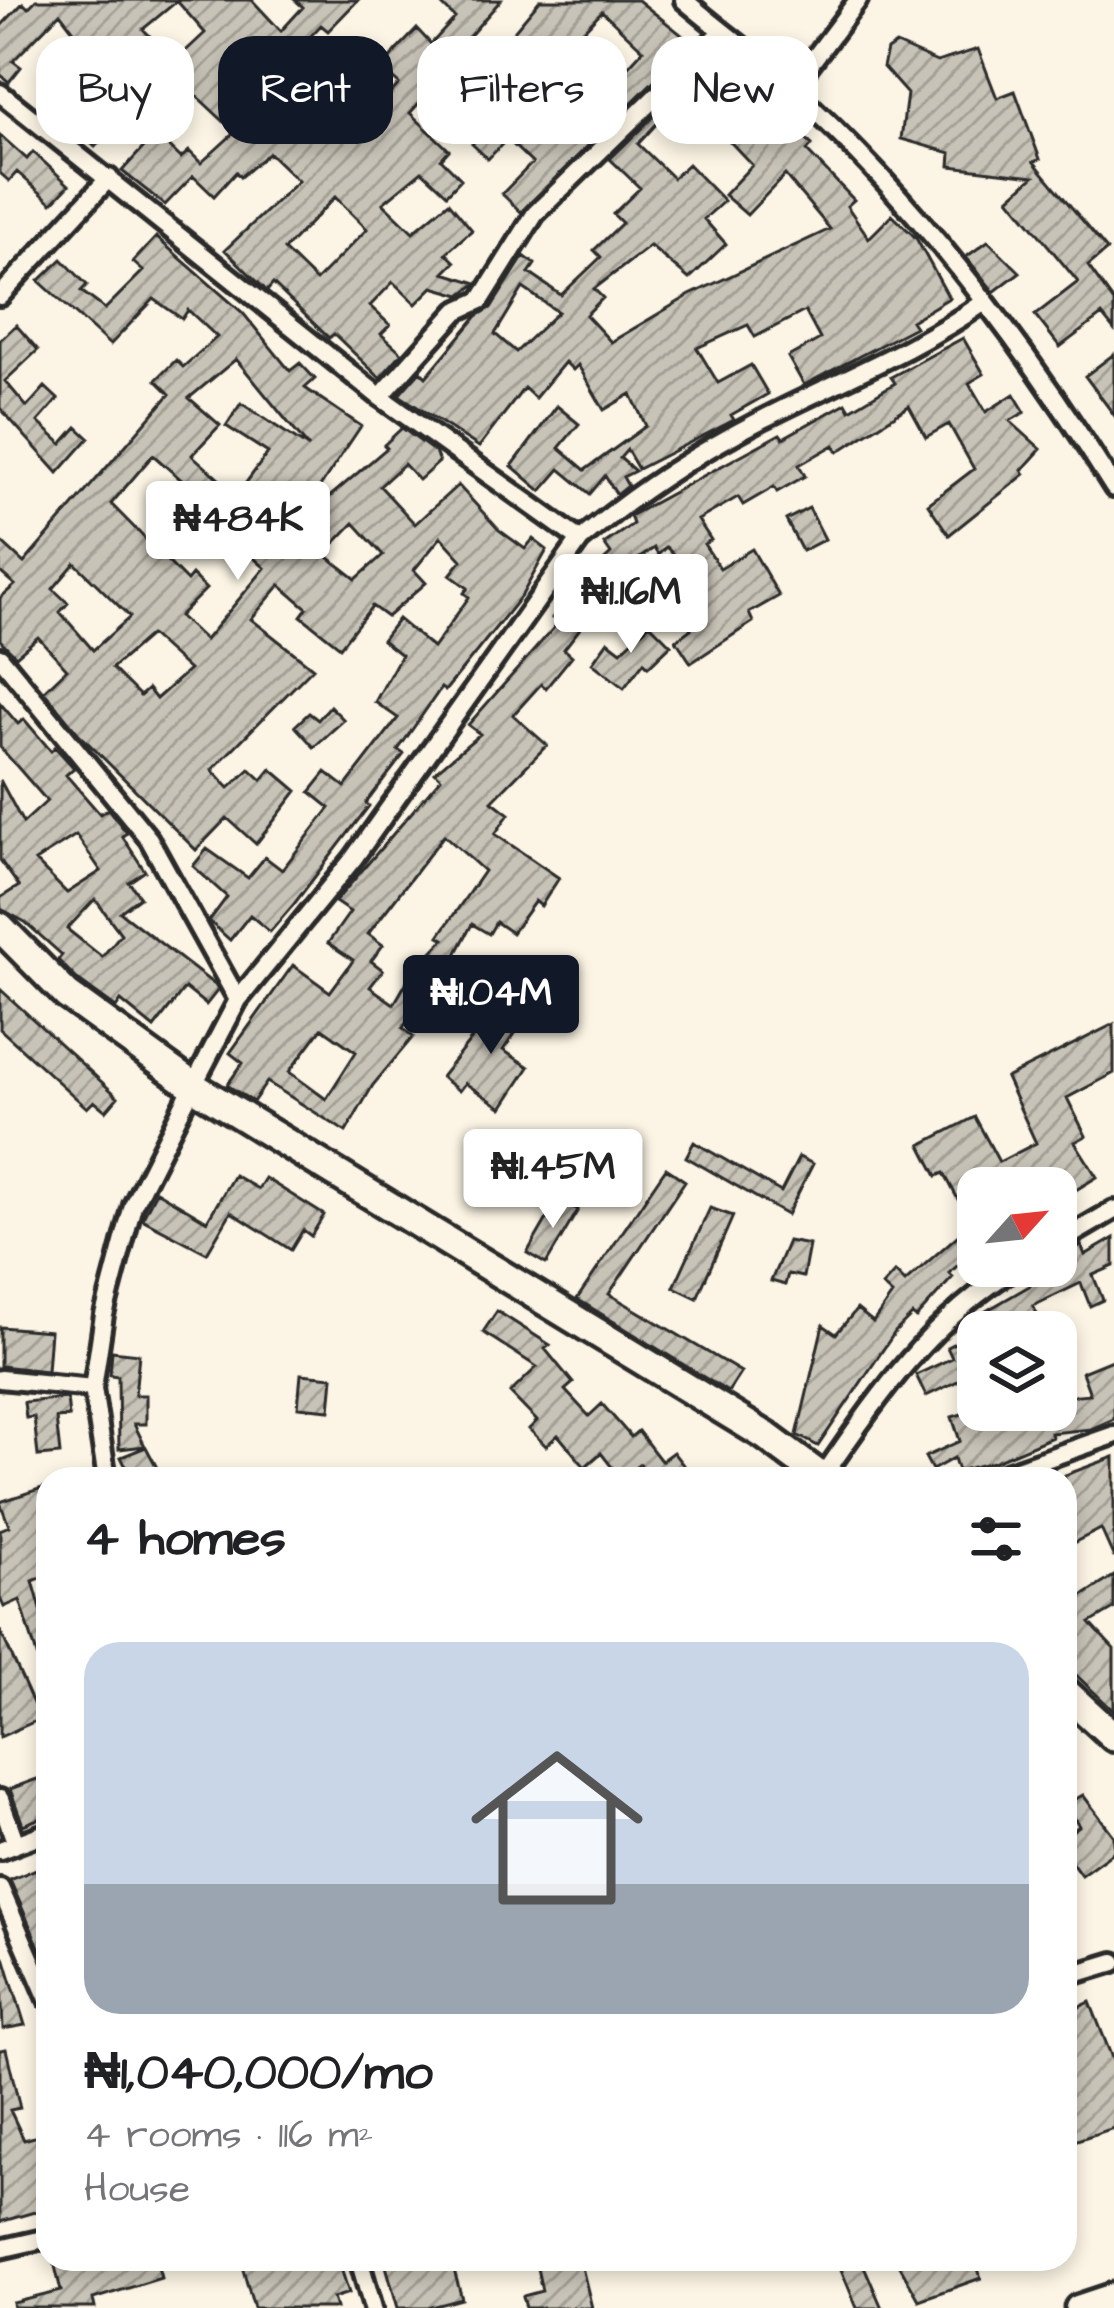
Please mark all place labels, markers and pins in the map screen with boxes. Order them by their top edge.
pin: ₦484K [154,481,322,583]
pin: ₦1.16M [533,554,729,656]
pin: ₦1.04M [393,955,589,1057]
pin: ₦1.45M [455,1129,651,1231]

